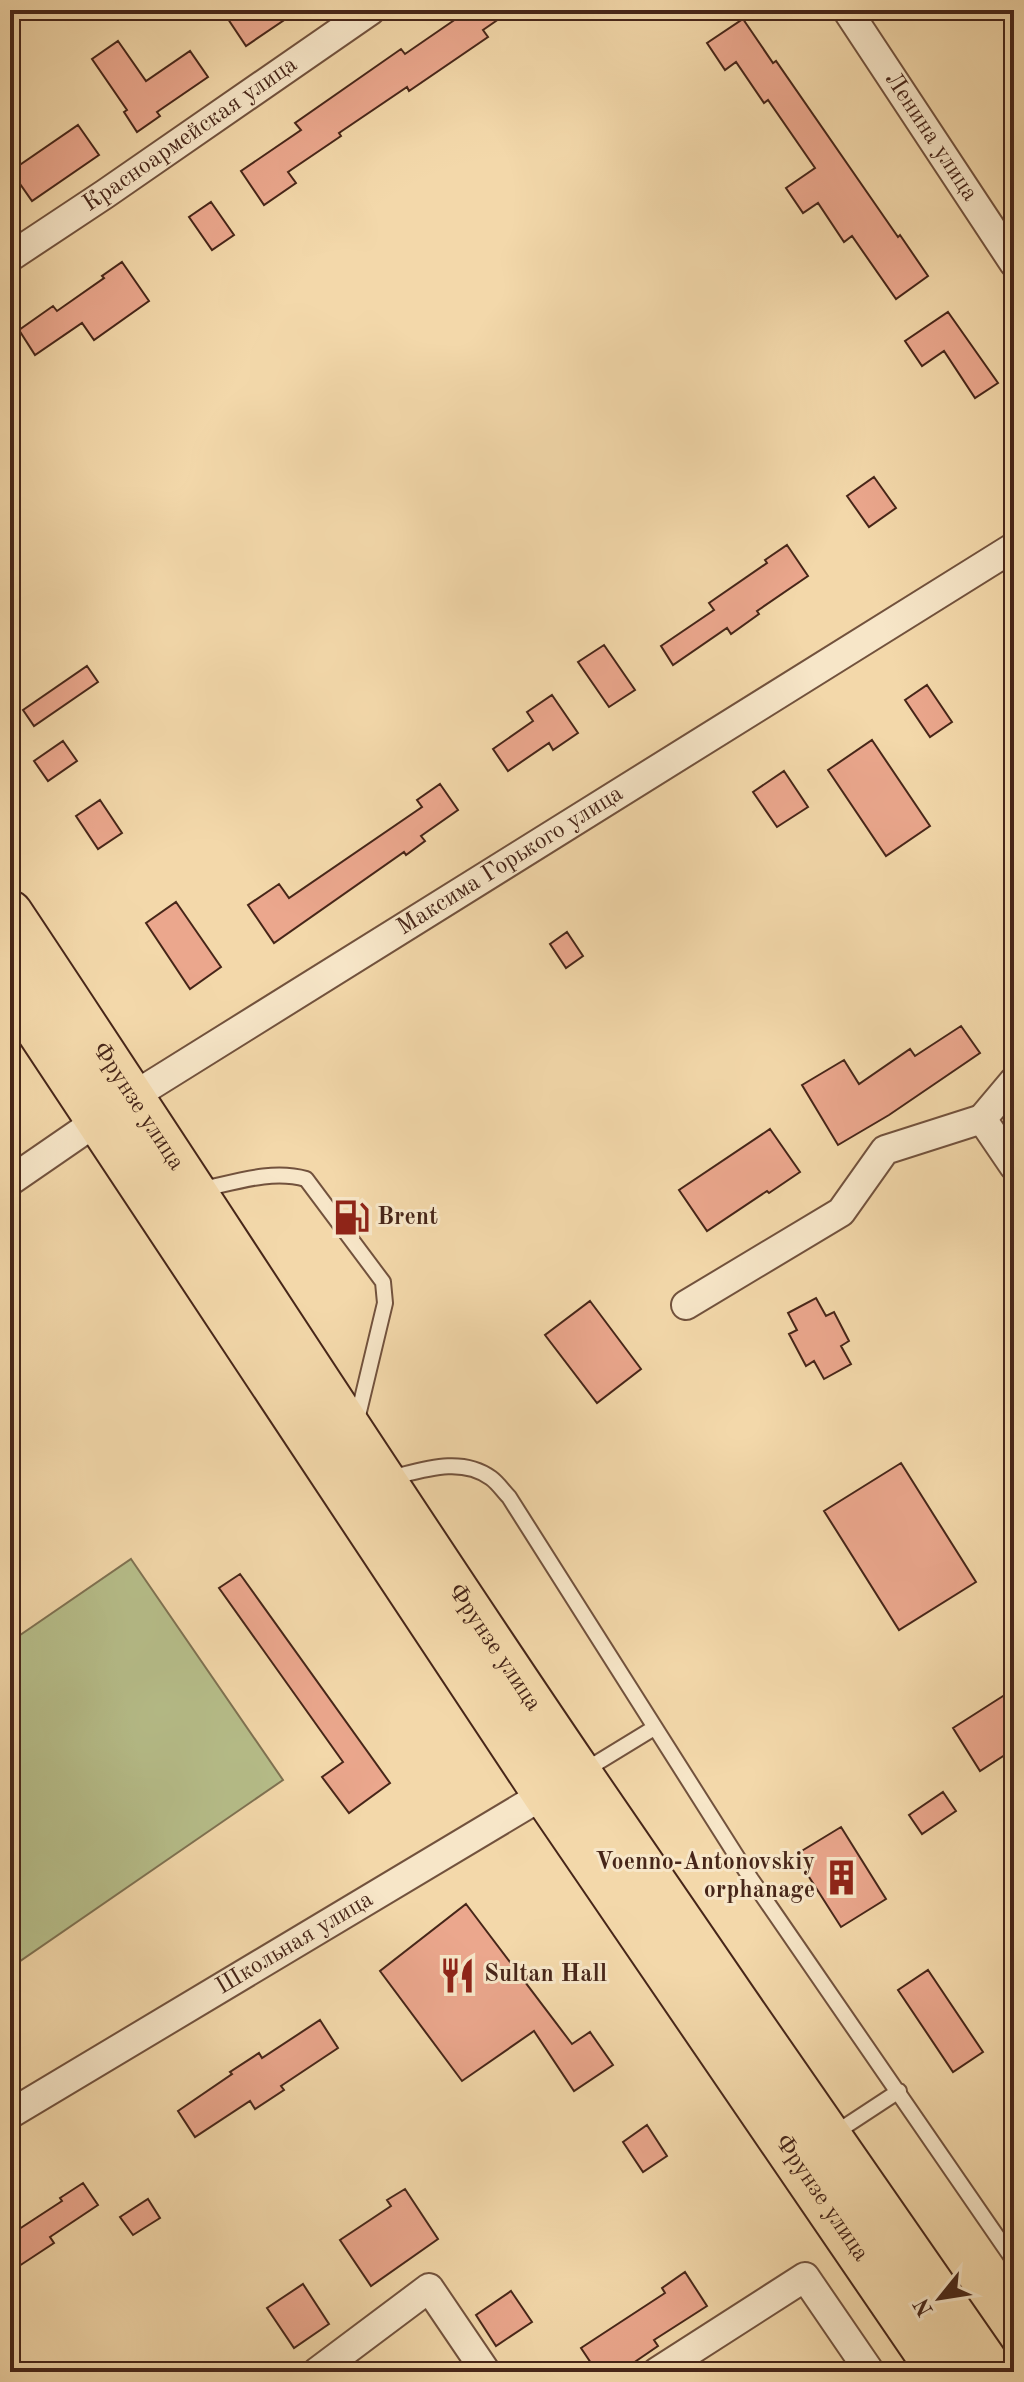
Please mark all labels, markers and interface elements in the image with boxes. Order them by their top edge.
street label: Красноармейская улица [79,53,302,217]
street label: Ленина улица [880,68,982,206]
street label: Максима Горького улица [393,782,628,940]
street label: Фрунзе улица [87,1038,188,1175]
fuel station icon: Brent [332,1199,370,1237]
place label: Brent [377,1206,438,1230]
street label: Фрунзе улица [443,1580,545,1716]
place label: Voenno-Antonovskiy orphanage [595,1851,815,1903]
building icon: Voenno-Antonovskiy orphanage [822,1858,860,1896]
street label: Школьная улица [212,1887,378,2000]
restaurant icon: Sultan Hall [439,1956,477,1994]
place label: Sultan Hall [484,1963,607,1987]
street label: Фрунзе улица [770,2131,873,2266]
north arrow [900,2258,980,2338]
text: N [911,2294,938,2320]

